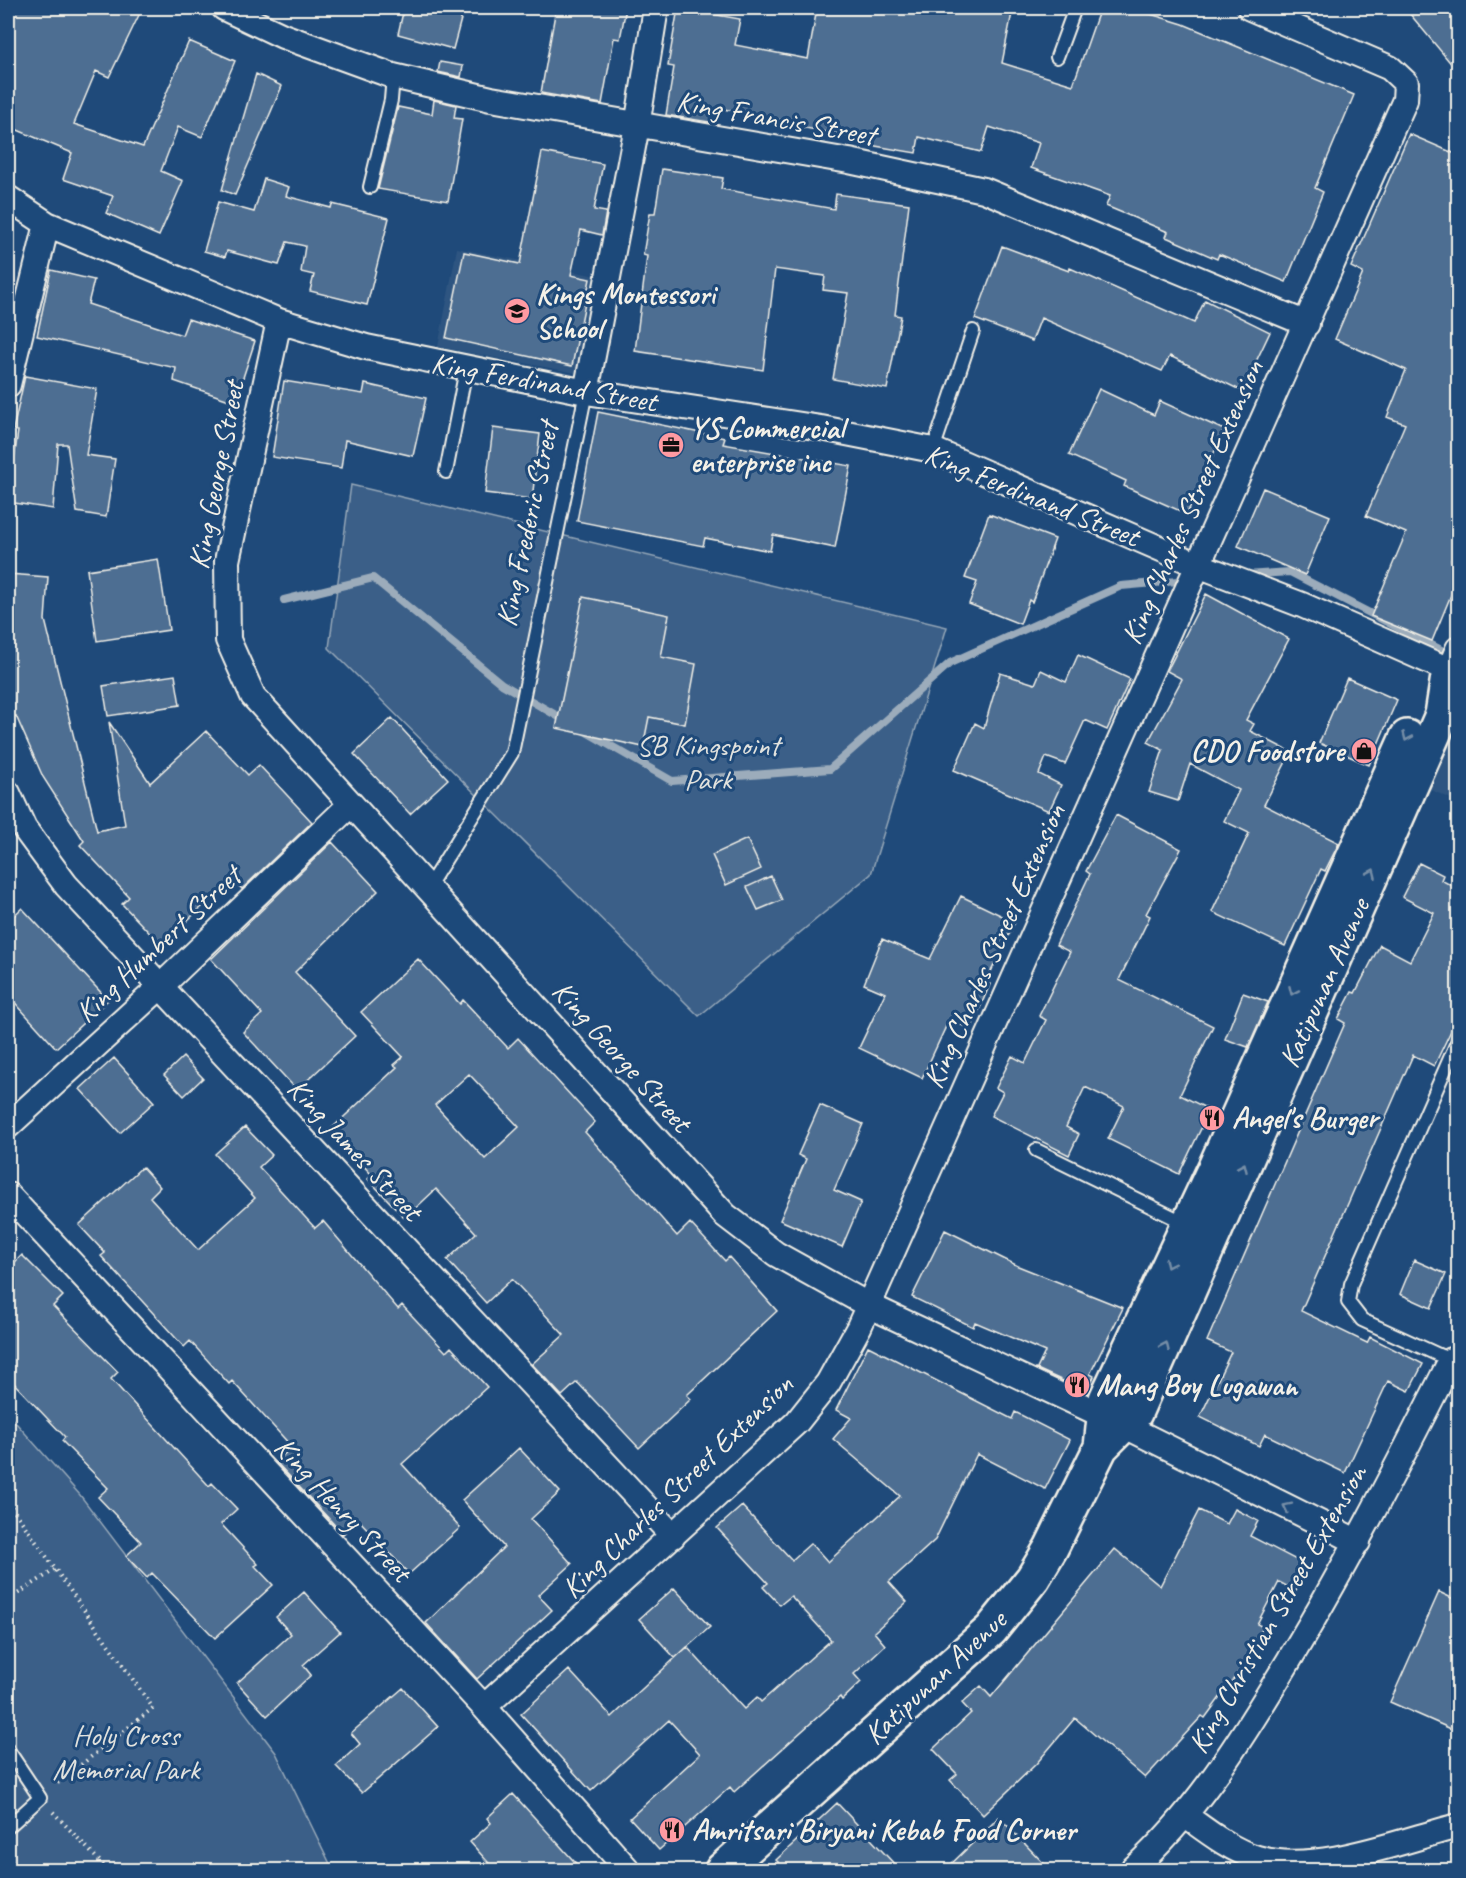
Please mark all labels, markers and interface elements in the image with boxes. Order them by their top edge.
street label: King Francis Street [674,82,882,155]
place label: Kings Montessori School [536,275,719,347]
school or university icon: Kings Montessori School [502,296,532,326]
street label: King Ferdinand Street [429,344,662,421]
street label: King Charles Street Extension [1112,353,1272,650]
street label: King George Street [179,375,253,572]
place label: YS Commercial enterprise inc [690,409,850,481]
street label: King Frederic Street [487,414,568,630]
office icon: YS Commercial enterprise inc [656,430,686,460]
street label: King Ferdinand Street [919,435,1148,556]
park label: SB Kingspoint Park [637,726,784,798]
one-way arrow [1403,730,1415,741]
place label: CDO Foodstore [1190,732,1347,770]
shop icon: CDO Foodstore [1349,736,1379,766]
street label: King Charles Street Extension [914,797,1074,1094]
street label: King Humbert Street [67,855,252,1031]
one-way arrow [1365,869,1377,880]
street label: Katipunan Avenue [1270,890,1379,1074]
street label: King George Street [544,972,702,1142]
one-way arrow [1289,985,1301,996]
street label: King James Street [279,1070,433,1231]
place label: Angel's Burger [1232,1099,1381,1137]
restaurant icon: Angel's Burger [1197,1103,1227,1133]
one-way arrow [1236,1163,1248,1174]
one-way arrow [1165,1258,1177,1269]
one-way arrow [1158,1341,1170,1352]
street label: King Charles Street Extension [553,1365,801,1607]
place label: Mang Boy Lugawan [1096,1366,1299,1404]
restaurant icon: Mang Boy Lugawan [1062,1370,1092,1400]
street label: King Henry Street [266,1428,422,1592]
street label: King Christian Street Extension [1179,1457,1376,1760]
one-way arrow [1283,1502,1294,1514]
street label: Katipunan Avenue [856,1600,1016,1753]
park label: Holy Cross Memorial Park [53,1716,201,1788]
place label: Amritsari Biryani Kebab Food Corner [692,1811,1079,1849]
restaurant icon: Amritsari Biryani Kebab Food Corner [657,1815,687,1845]

